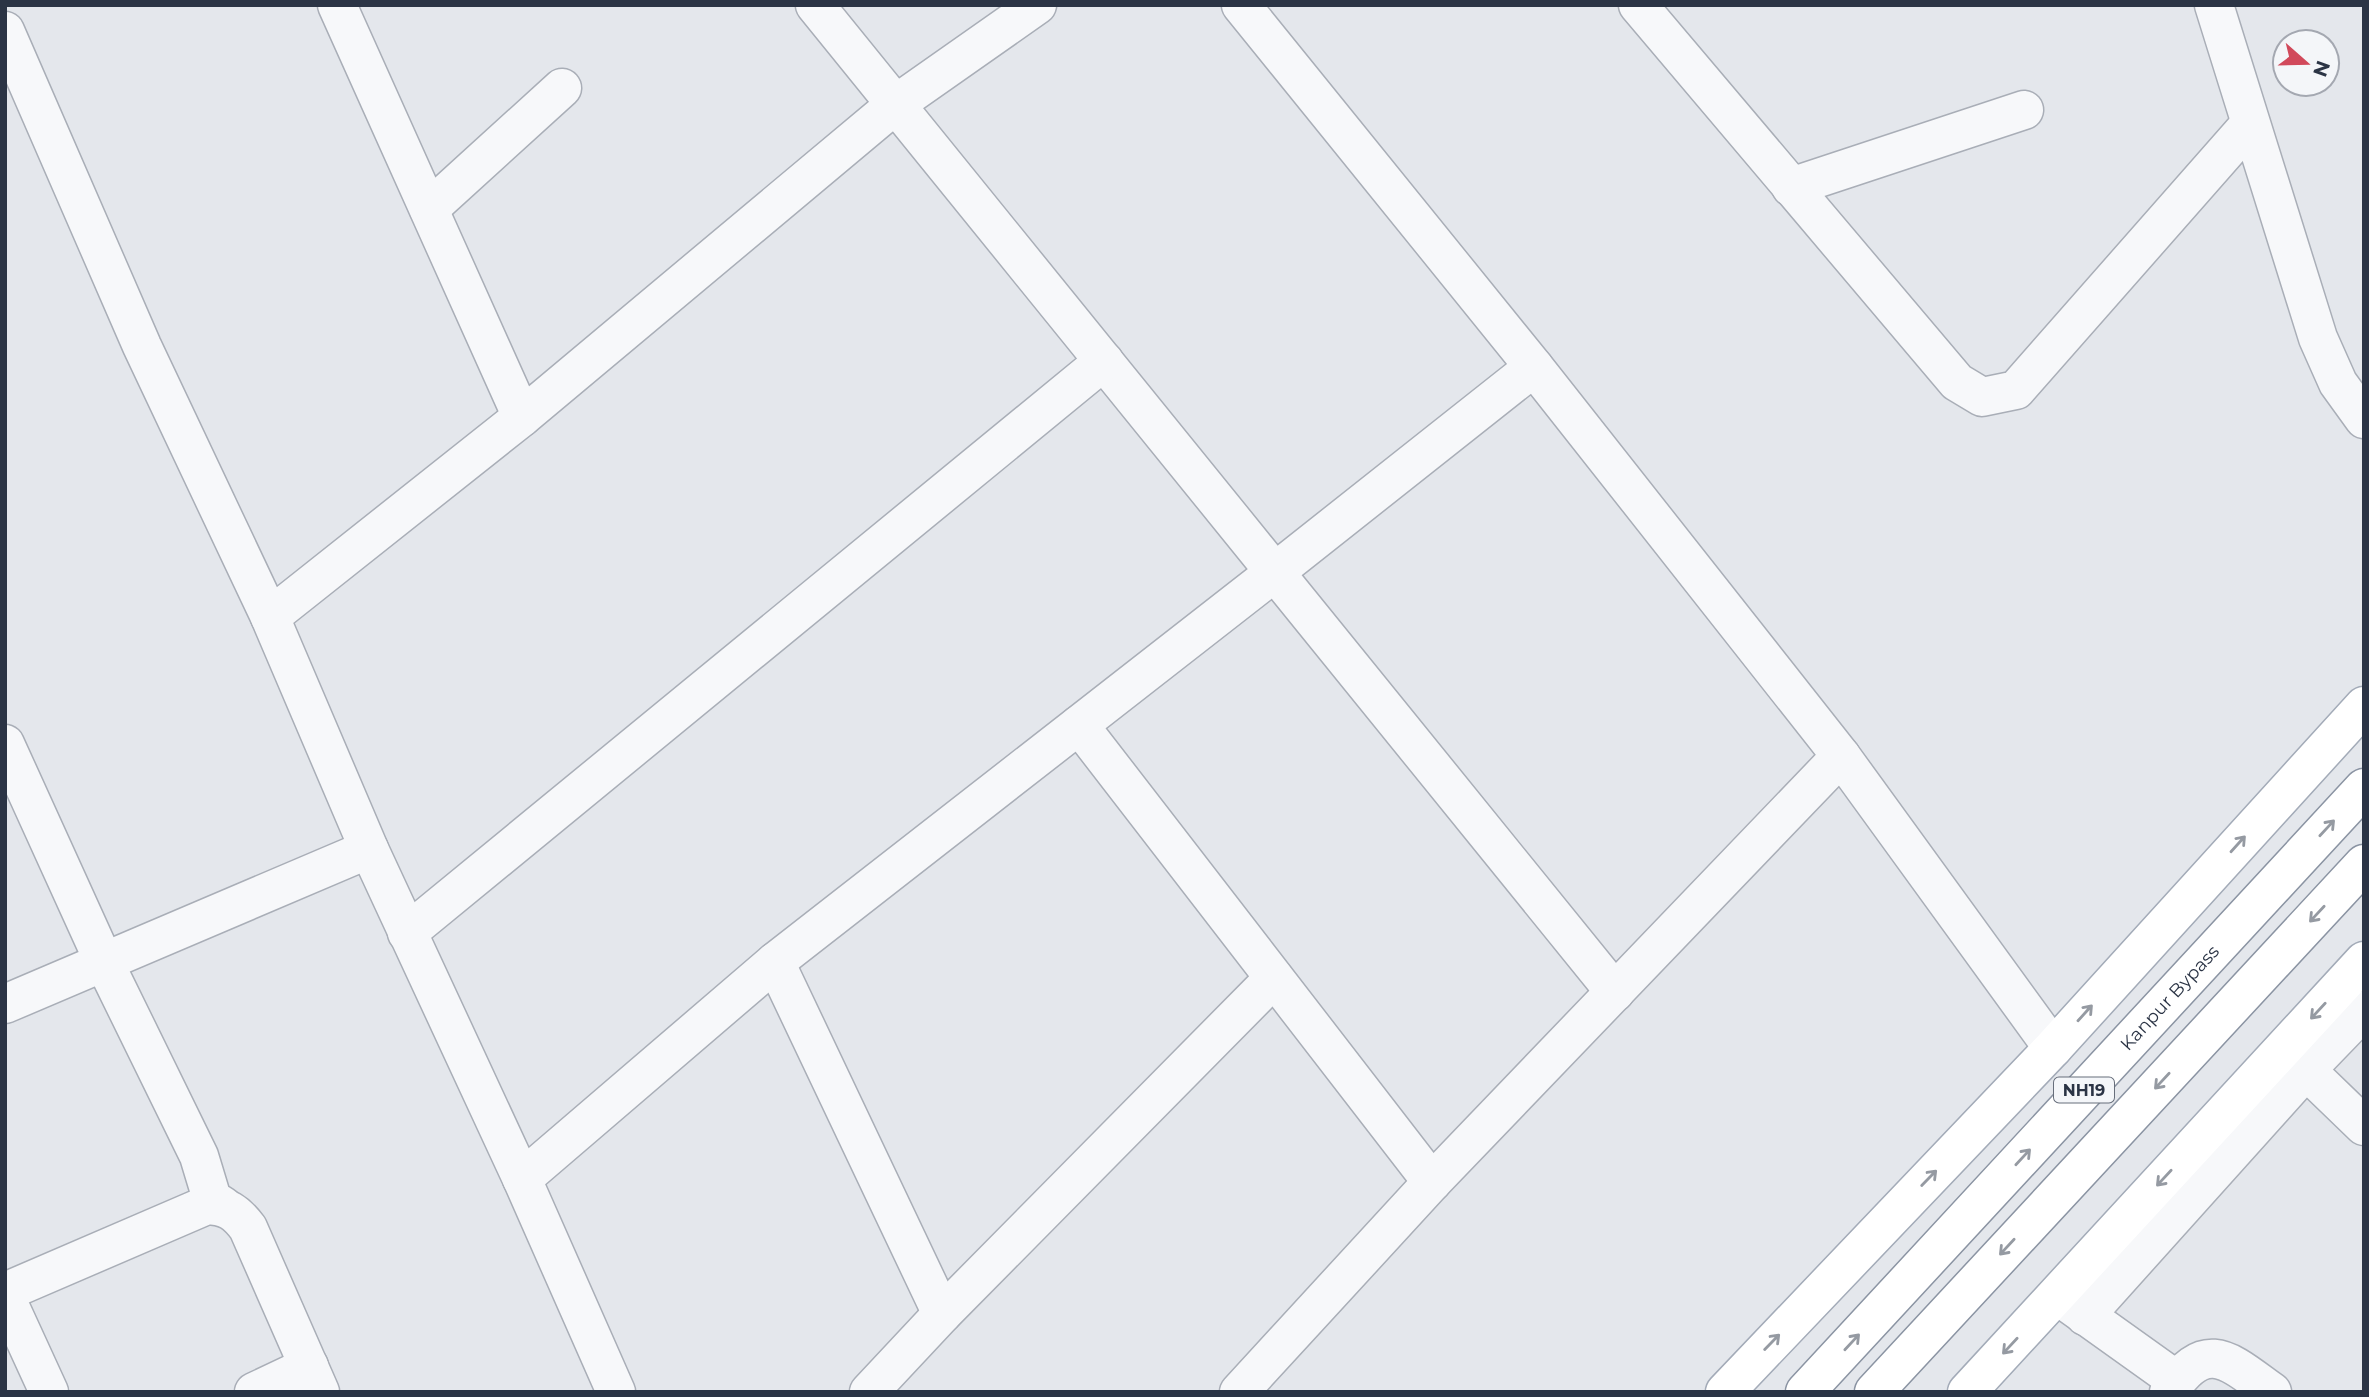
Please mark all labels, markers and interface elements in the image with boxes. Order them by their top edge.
north arrow [2271,28,2341,98]
text: N [2308,57,2335,80]
one-way arrow [2319,819,2335,837]
one-way arrow [2230,836,2247,853]
one-way arrow [2309,905,2326,922]
street label: Kanpur Bypass [2116,941,2224,1055]
one-way arrow [2309,1002,2326,1019]
one-way arrow [2077,1004,2093,1022]
one-way arrow [2154,1072,2171,1089]
road number: NH19 [2054,1078,2114,1102]
one-way arrow [2014,1149,2031,1166]
one-way arrow [2155,1169,2172,1186]
one-way arrow [1921,1170,1938,1187]
one-way arrow [1999,1238,2016,1255]
one-way arrow [1763,1334,1780,1352]
one-way arrow [1843,1334,1860,1351]
one-way arrow [2001,1337,2018,1354]

